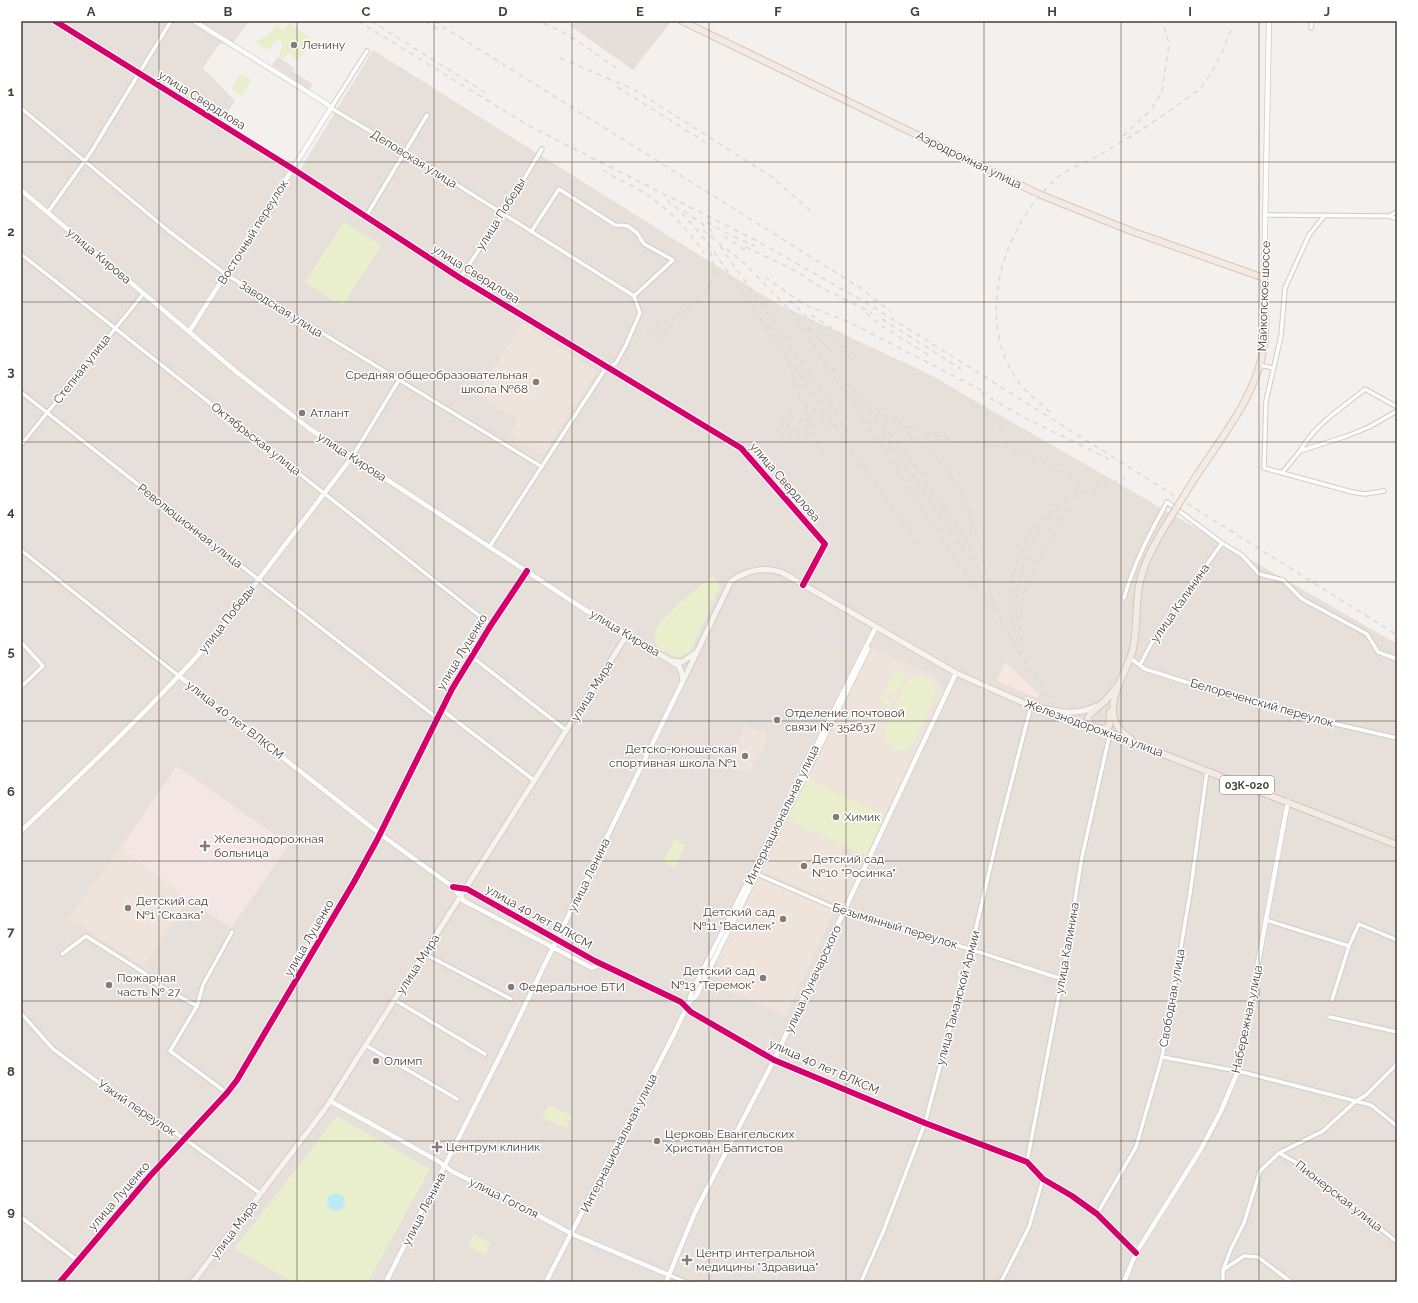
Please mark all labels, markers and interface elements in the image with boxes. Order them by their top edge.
text: A [87,4,96,19]
text: B [224,4,233,19]
text: C [362,4,371,19]
text: D [498,4,508,19]
text: E [636,4,644,19]
text: F [774,4,782,19]
text: G [910,4,920,19]
text: H [1047,4,1057,19]
text: I [1188,4,1192,19]
text: J [1324,4,1330,19]
place label: Ленину [302,38,346,52]
marker: Ленину [289,40,299,50]
street label: улица Свердлова [156,68,248,132]
text: 1 [8,84,15,99]
street label: Деповская улица [368,127,460,191]
street label: Аэродромная улица [914,128,1024,192]
street label: улица Победы [473,175,529,253]
street label: Восточный переулок [215,177,291,287]
text: 2 [7,224,15,239]
street label: улица Кирова [64,225,134,287]
street label: Майкопское шоссе [1255,241,1273,351]
street label: улица Свердлова [430,242,522,306]
street label: Заводская улица [237,278,325,340]
street label: Степная улица [51,331,113,407]
text: 3 [7,364,15,379]
place label: Средняя общеобразовательная школа №68 [345,368,528,396]
marker: Средняя общеобразовательная школа №68 [531,377,541,387]
street label: Октябрьская улица [208,400,304,478]
place label: Атлант [310,406,350,420]
marker: Атлант [297,408,307,418]
street label: улица Кирова [315,430,389,484]
street label: улица Свердлова [747,440,823,524]
street label: Революционная улица [135,481,245,571]
text: 4 [7,504,15,519]
street label: улица Калинина [1148,561,1212,645]
street label: улица Победы [196,582,258,656]
street label: улица Кирова [587,607,663,659]
street label: улица Луценко [434,611,490,693]
text: 5 [7,644,15,659]
street label: улица Мира [568,658,616,724]
street label: Белореченский переулок [1189,676,1335,730]
street label: улица 40 лет ВЛКСМ [184,678,286,762]
street label: Железнодорожная улица [1023,696,1165,760]
place label: Отделение почтовой связи № 352637 [785,706,905,734]
marker: Отделение почтовой связи № 352637 [772,715,782,725]
place label: Детско-юношеская спортивная школа №1 [609,742,737,770]
street label: Интернациональная улица [742,743,822,887]
marker: Детско-юношеская спортивная школа №1 [740,751,750,761]
road number: 03К-020 [1220,776,1274,794]
text: 6 [7,784,15,799]
place label: Химик [844,810,881,824]
marker: Химик [831,812,841,822]
place label: Железнодорожная больница [214,832,324,860]
street label: улица Ленина [565,836,613,914]
marker: Железнодорожная больница [199,840,211,852]
place label: Детский сад №10 "Росинка" [812,852,896,880]
marker: Детский сад №10 "Росинка" [799,861,809,871]
street label: улица 40 лет ВЛКСМ [483,882,595,952]
place label: Детский сад №1 "Сказка" [136,894,208,922]
street label: улица Луценко [281,897,337,979]
street label: Безымянный переулок [831,900,959,952]
street label: улица Калинина [1052,901,1082,995]
marker: Детский сад №1 "Сказка" [123,903,133,913]
place label: Детский сад №11 "Василек" [693,905,775,933]
marker: Детский сад №11 "Василек" [778,914,788,924]
street label: улица Луначарского [782,923,844,1035]
text: 7 [7,924,15,939]
street label: улица Таманской Армии [933,929,983,1067]
street label: улица Мира [393,931,443,997]
street label: Свободная улица [1156,948,1188,1048]
place label: Детский сад №13 "Теремок" [671,964,755,992]
street label: Набережная улица [1229,964,1265,1074]
place label: Пожарная часть № 27 [117,971,181,999]
marker: Детский сад №13 "Теремок" [758,973,768,983]
marker: Пожарная часть № 27 [104,980,114,990]
place label: Федеральное БТИ [519,980,625,994]
marker: Федеральное БТИ [506,982,516,992]
street label: улица 40 лет ВЛКСМ [767,1036,881,1098]
place label: Олимп [384,1054,422,1068]
marker: Олимп [371,1056,381,1066]
text: 8 [7,1064,15,1079]
street label: Интернациональная улица [578,1071,660,1215]
street label: Узкий переулок [95,1077,179,1139]
place label: Церковь Евангельских Христиан Баптистов [665,1127,794,1155]
marker: Церковь Евангельских Христиан Баптистов [652,1136,662,1146]
place label: Центрум клиник [446,1140,540,1154]
marker: Центрум клиник [431,1141,443,1153]
street label: Пионерская улица [1293,1158,1385,1234]
street label: улица Луценко [85,1159,153,1233]
street label: улица Ленина [400,1170,448,1248]
street label: улица Гоголя [467,1175,541,1221]
street label: улица Мира [208,1198,260,1262]
text: 9 [7,1204,15,1219]
place label: Центр интегральной медицины "Здравица" [696,1246,819,1274]
marker: Центр интегральной медицины "Здравица" [681,1254,693,1266]

